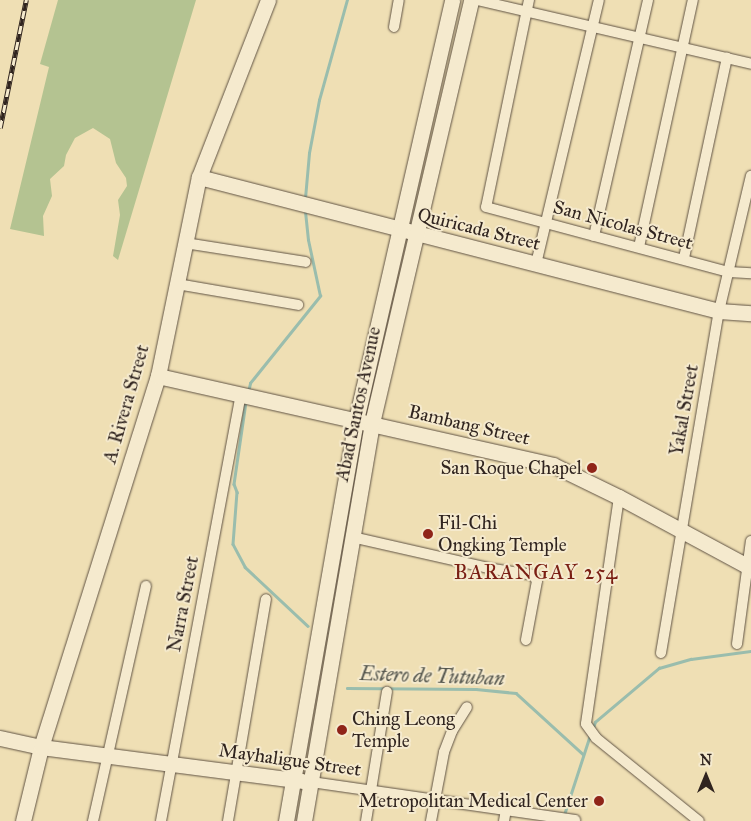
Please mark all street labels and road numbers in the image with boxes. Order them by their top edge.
street label: San Nicolas Street [551,195,695,255]
street label: Quiricada Street [415,203,543,255]
street label: Abad Santos Avenue [330,325,386,483]
street label: A. Rivera Street [98,342,154,466]
street label: Yakal Street [665,363,703,457]
street label: Bambang Street [406,400,532,450]
street label: Narra Street [163,554,203,654]
street label: Mayhaligue Street [217,739,363,781]

